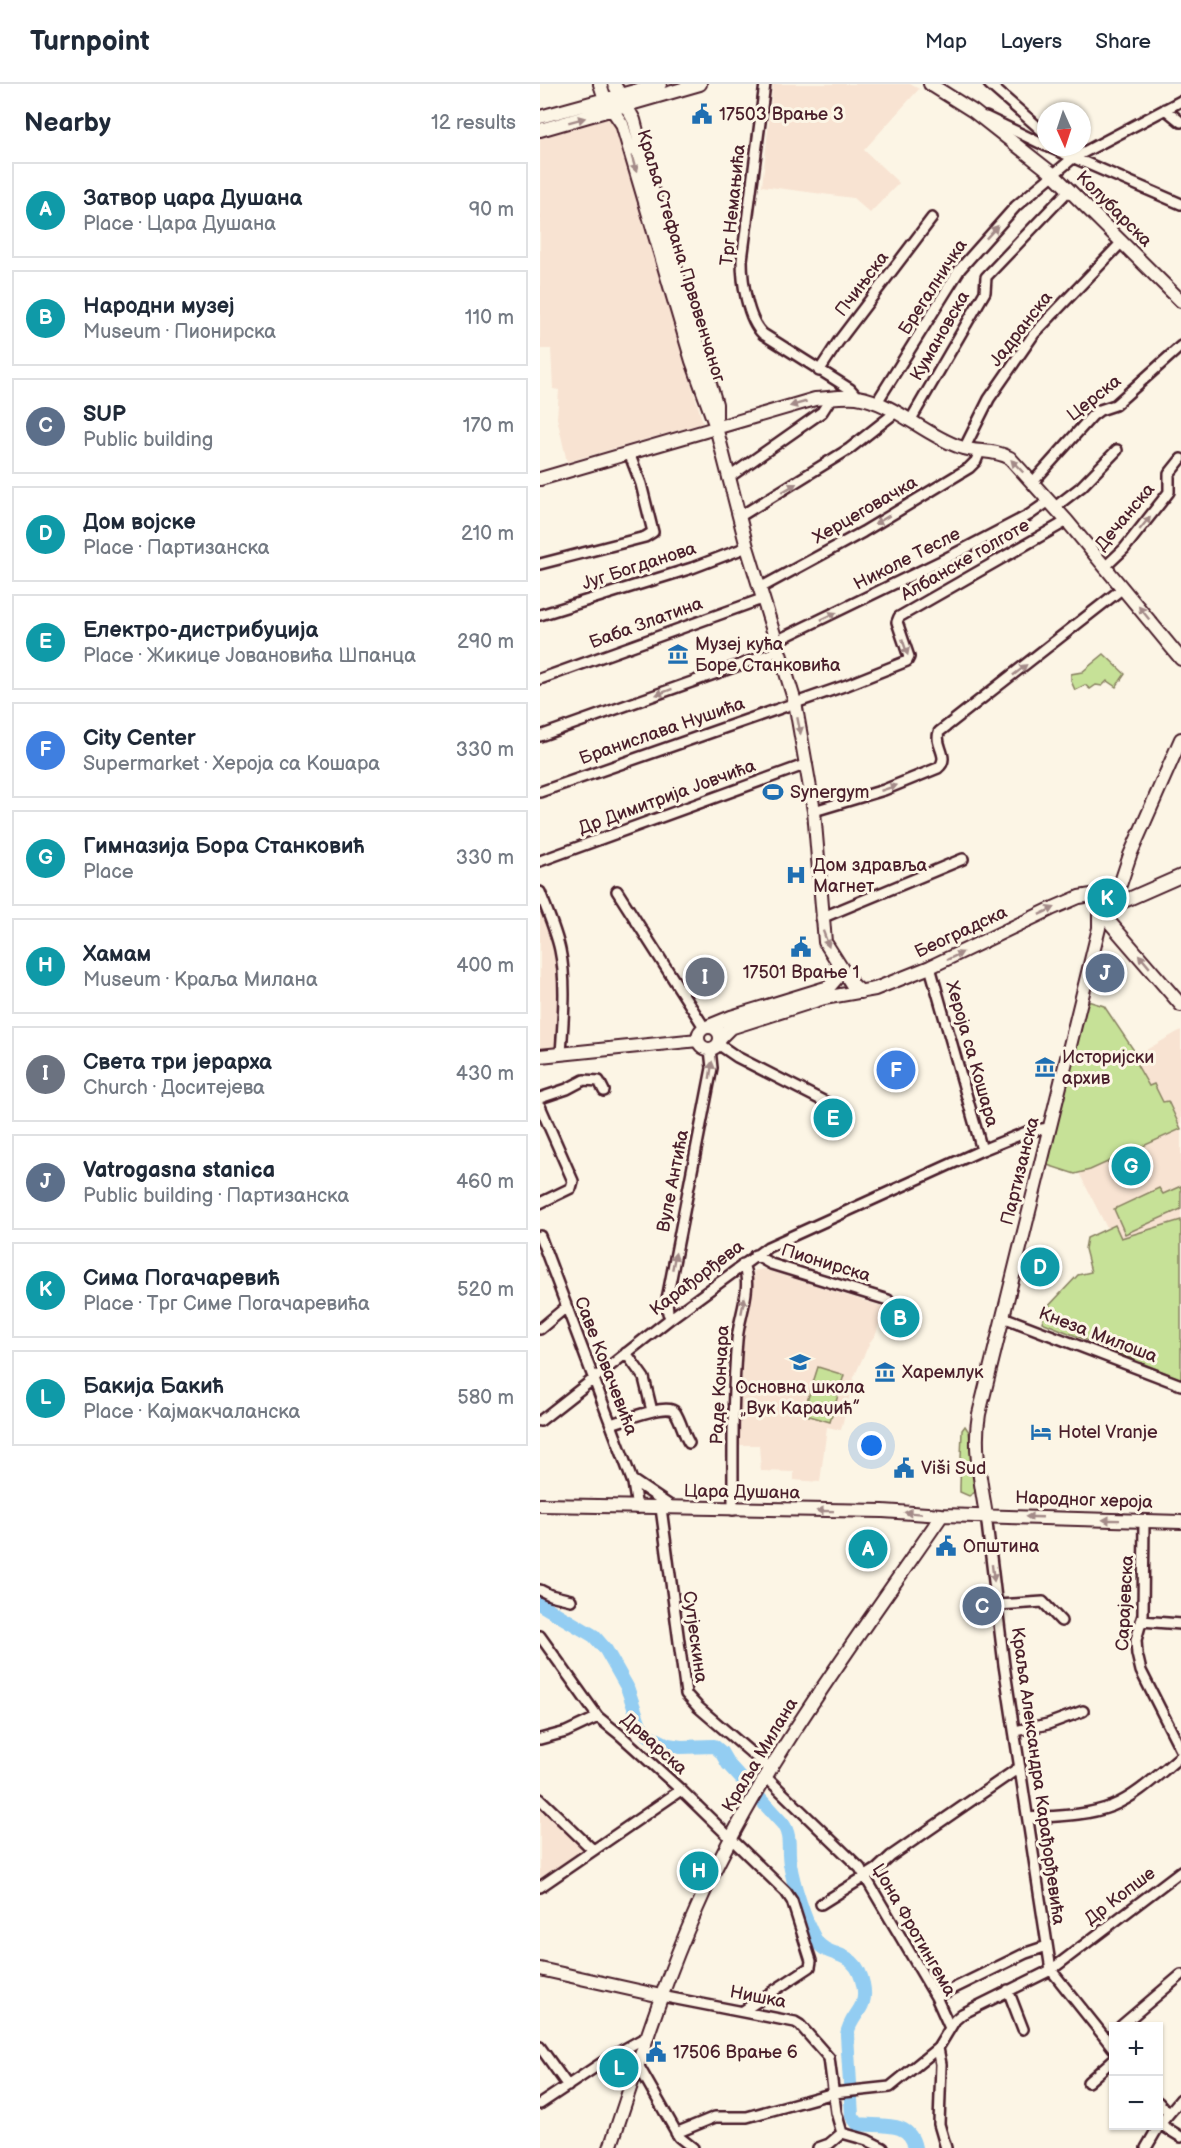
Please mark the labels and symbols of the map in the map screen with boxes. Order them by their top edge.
public building icon: 17503 Врање 3 [690,102,714,126]
north arrow [1037,102,1091,156]
place label: 17503 Врање 3 [719,104,844,125]
one-way arrow [568,115,586,124]
street label: Краља Стефана Првовенчаног [632,127,730,385]
street label: Трг Немањића [716,143,750,267]
one-way arrow [630,155,639,173]
street label: Колубарска [1072,167,1157,252]
one-way arrow [984,225,998,239]
street label: Брегалничка [894,235,972,339]
street label: Пчињска [831,247,893,321]
street label: Кумановска [906,287,974,385]
street label: Јадранска [985,287,1057,371]
street label: Церска [1063,370,1125,426]
one-way arrow [789,400,807,409]
one-way arrow [1010,458,1024,473]
street label: Херцеговачка [809,471,921,548]
street label: Дечанска [1091,479,1160,555]
one-way arrow [781,482,797,493]
one-way arrow [874,515,890,526]
street label: Албанске голготе [896,515,1033,606]
one-way arrow [1139,516,1151,531]
street label: Николе Тесле [850,523,964,595]
street label: Југ Богданова [579,538,699,594]
street label: Баба Златина [586,593,706,653]
one-way arrow [1138,606,1151,621]
one-way arrow [820,611,837,620]
place label: Музеј кућа Боре Станковића [695,634,841,676]
one-way arrow [901,638,911,656]
museum icon: Музеј кућа Боре Станковића [666,642,690,666]
one-way arrow [1012,664,1028,677]
one-way arrow [655,687,673,697]
street label: Бранислава Нушића [577,693,748,769]
one-way arrow [795,716,804,735]
street label: Др Димитрија Јовчића [576,755,759,839]
sports icon: Synergym [761,780,785,804]
place label: Synergym [790,782,869,803]
one-way arrow [881,782,899,792]
place label: Дом здравља Магнет [813,855,927,897]
hospital icon: Дом здравља Магнет [784,863,808,887]
pin: K [1088,876,1126,920]
street label: Београдска [912,901,1011,963]
one-way arrow [1038,907,1055,916]
one-way arrow [821,931,831,949]
public building icon: 17501 Врање 1 [789,935,813,959]
pin: J [1086,950,1124,996]
one-way arrow [946,951,963,960]
pin: I [686,954,724,1000]
one-way arrow [1138,954,1151,969]
place label: 17501 Врање 1 [743,962,859,983]
street label: Хероја са Кошара [941,979,1003,1130]
place label: Историјски архив [1062,1047,1154,1089]
pin: F [876,1048,916,1092]
museum icon: Историјски архив [1033,1055,1057,1079]
one-way arrow [706,1060,715,1079]
pin: E [814,1096,852,1140]
street label: Партизанска [996,1114,1044,1227]
street label: Вуле Антића [653,1128,693,1234]
pin: G [1112,1144,1150,1188]
street label: Карађорђева [646,1236,748,1320]
street label: Пионирска [779,1240,873,1287]
pin: D [1020,1244,1060,1290]
one-way arrow [670,1251,679,1270]
street label: Саве Ковачевића [570,1294,642,1439]
one-way arrow [739,1295,748,1314]
pin: B [880,1296,920,1340]
street label: Кнеза Милоша [1036,1303,1161,1367]
street label: Раде Кончара [706,1324,734,1445]
school or university icon: Основна школа „Вук Караџић” [788,1350,812,1374]
museum icon: Харемлук [873,1360,897,1384]
place label: Харемлук [902,1362,984,1383]
place label: Основна школа „Вук Караџић” [735,1377,865,1419]
hotel icon: Hotel Vranje [1029,1420,1053,1444]
place label: Hotel Vranje [1058,1422,1158,1443]
your location [857,1431,886,1460]
public building icon: Viši Sud [892,1456,916,1480]
place label: Viši Sud [921,1458,986,1479]
street label: Цара Душана [684,1480,801,1504]
street label: Народног хероја [1015,1487,1154,1513]
one-way arrow [815,1506,834,1516]
one-way arrow [903,1508,922,1518]
one-way arrow [1025,1513,1044,1522]
one-way arrow [1101,1515,1120,1524]
pin: A [848,1526,888,1572]
public building icon: Општина [934,1534,958,1558]
place label: Општина [963,1536,1040,1557]
street label: Сарајевска [1112,1554,1138,1651]
one-way arrow [988,1564,998,1583]
pin: C [962,1584,1002,1628]
street label: Сутјескина [678,1590,712,1685]
street label: Краља Александра Карађорђевића [1007,1626,1069,1927]
street label: Краља Милана [718,1694,803,1816]
street label: Дрварска [617,1709,692,1779]
pin: H [680,1848,718,1894]
street label: Џона Фротингема [867,1860,961,2000]
street label: Др Копше [1081,1863,1159,1929]
street label: Нишка [728,1981,788,2013]
public building icon: 17506 Врање 6 [644,2040,668,2064]
place label: 17506 Врање 6 [673,2042,798,2063]
pin: L [600,2046,638,2090]

